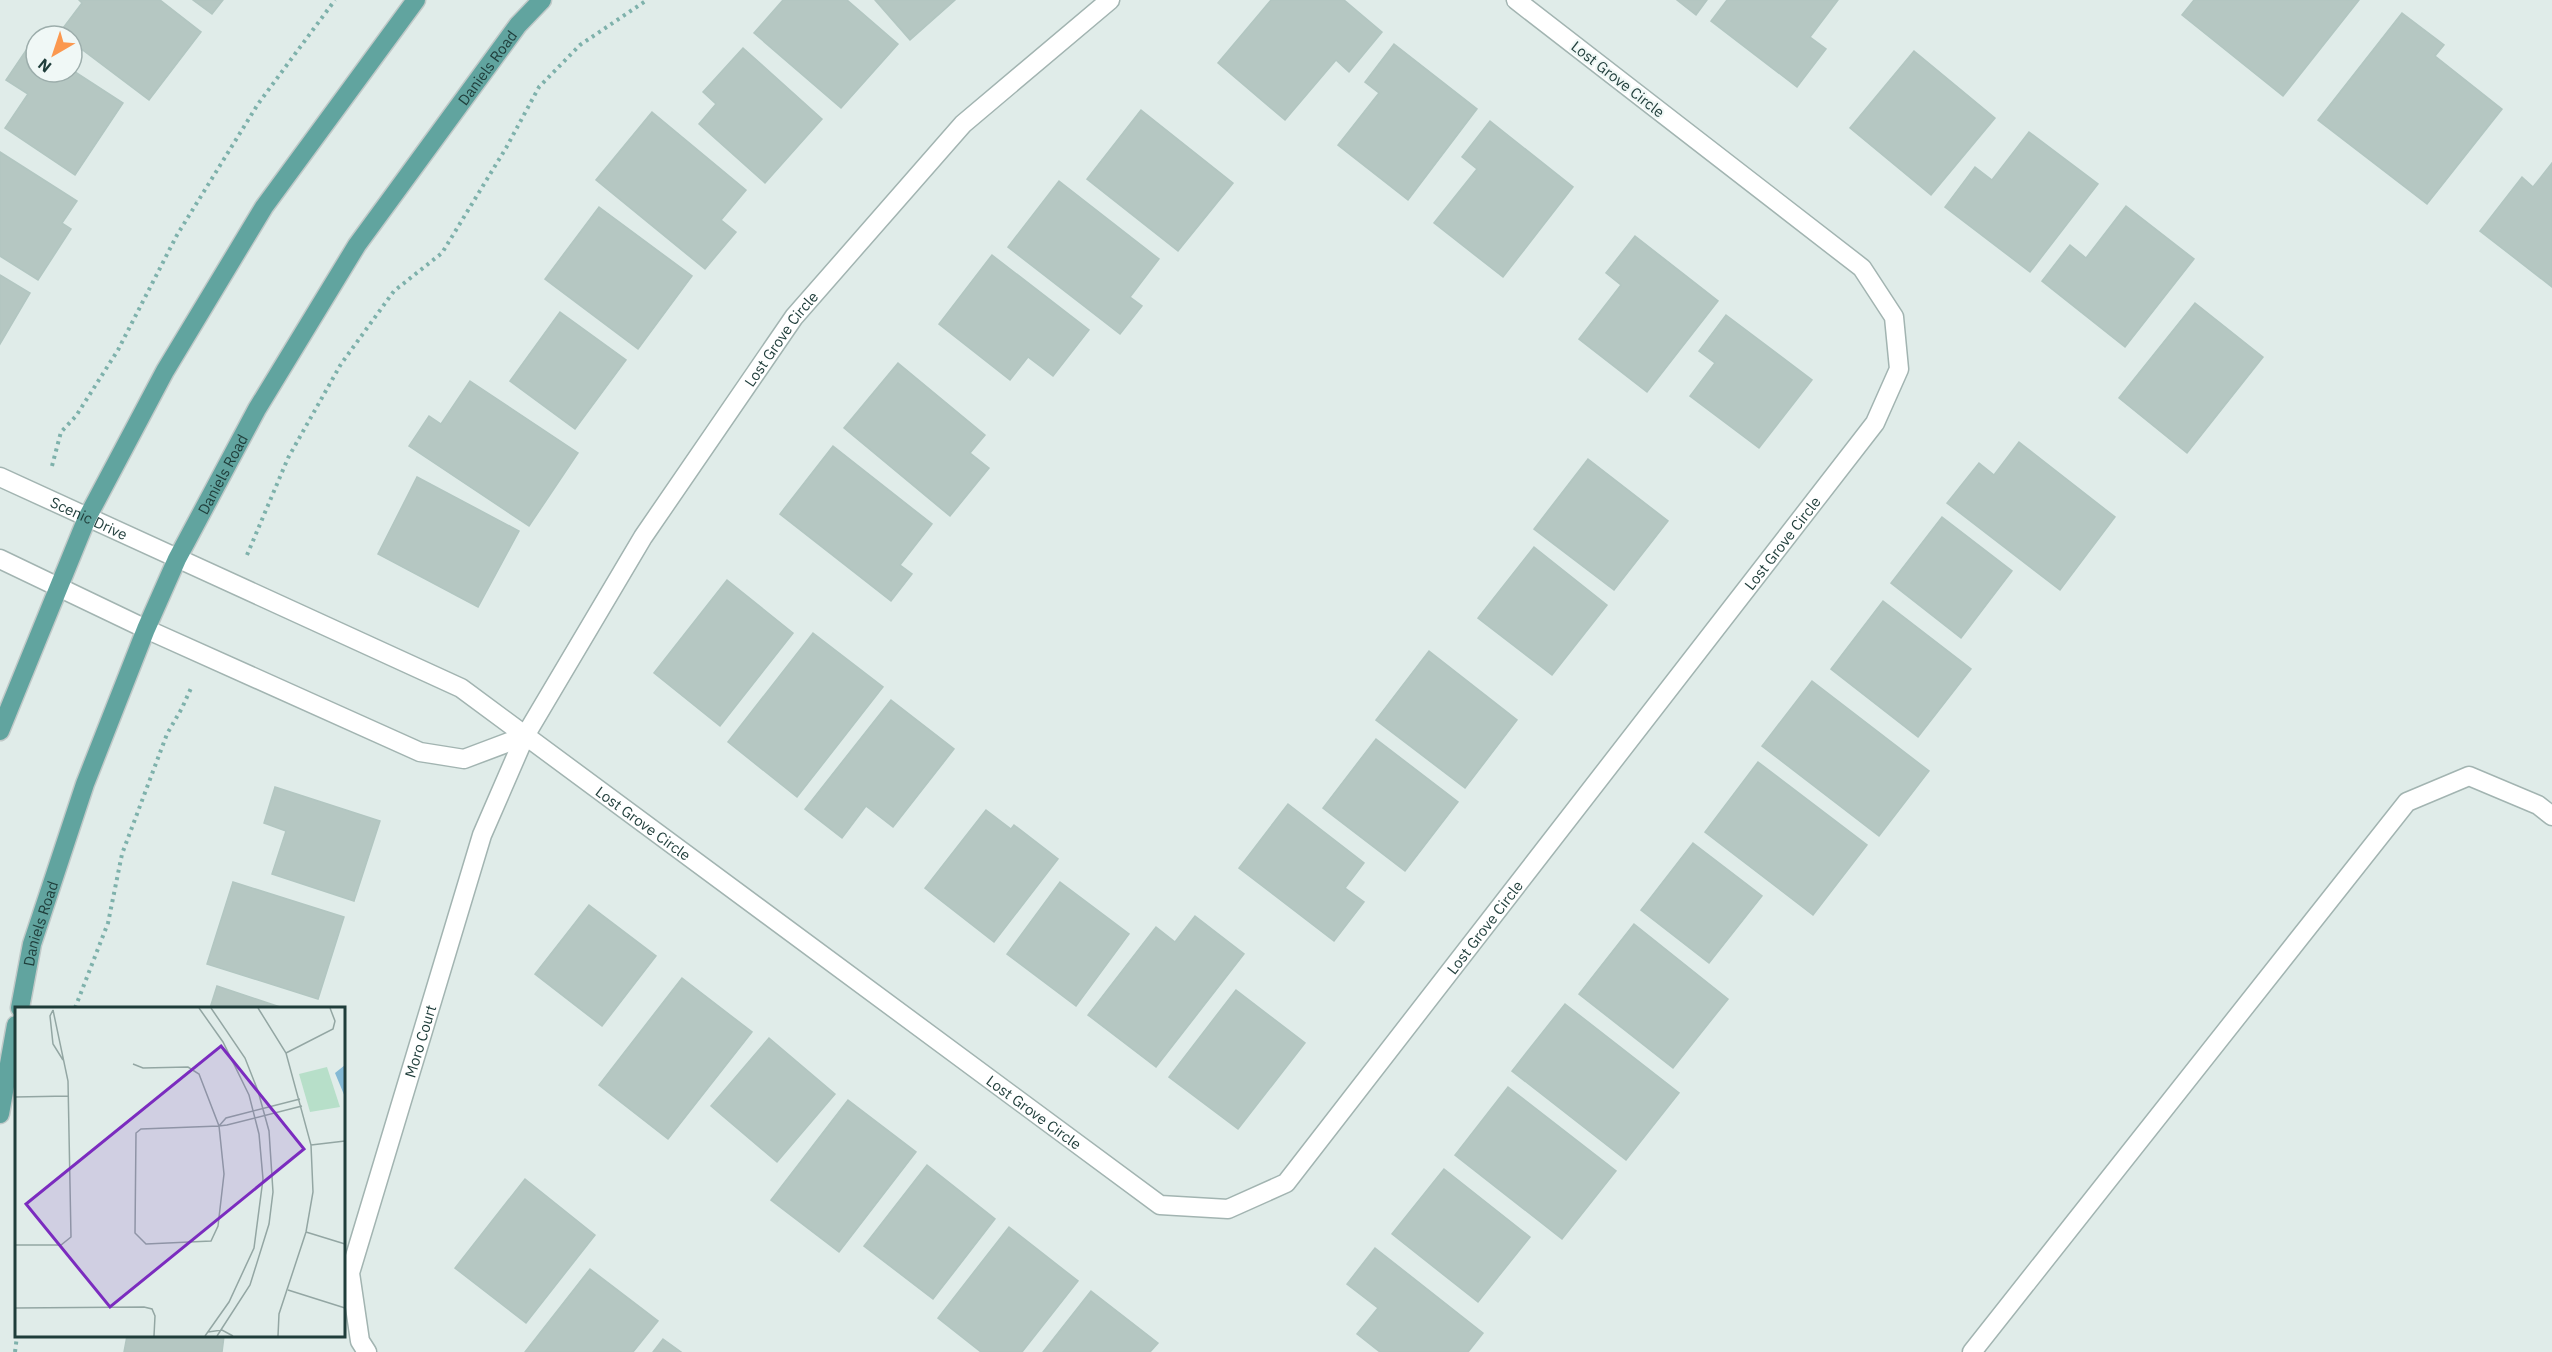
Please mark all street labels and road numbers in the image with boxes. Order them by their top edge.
street label: Daniels Road [453,26,521,109]
street label: Lost Grove Circle [1568,37,1668,121]
street label: Lost Grove Circle [740,287,822,390]
street label: Daniels Road [193,431,251,517]
street label: Scenic Drive [48,492,131,544]
street label: Lost Grove Circle [1740,492,1824,593]
street label: Lost Grove Circle [592,782,695,864]
street label: Lost Grove Circle [1442,876,1527,978]
street label: Daniels Road [19,878,62,968]
street label: Moro Court [400,1002,440,1080]
street label: Lost Grove Circle [983,1071,1085,1153]

